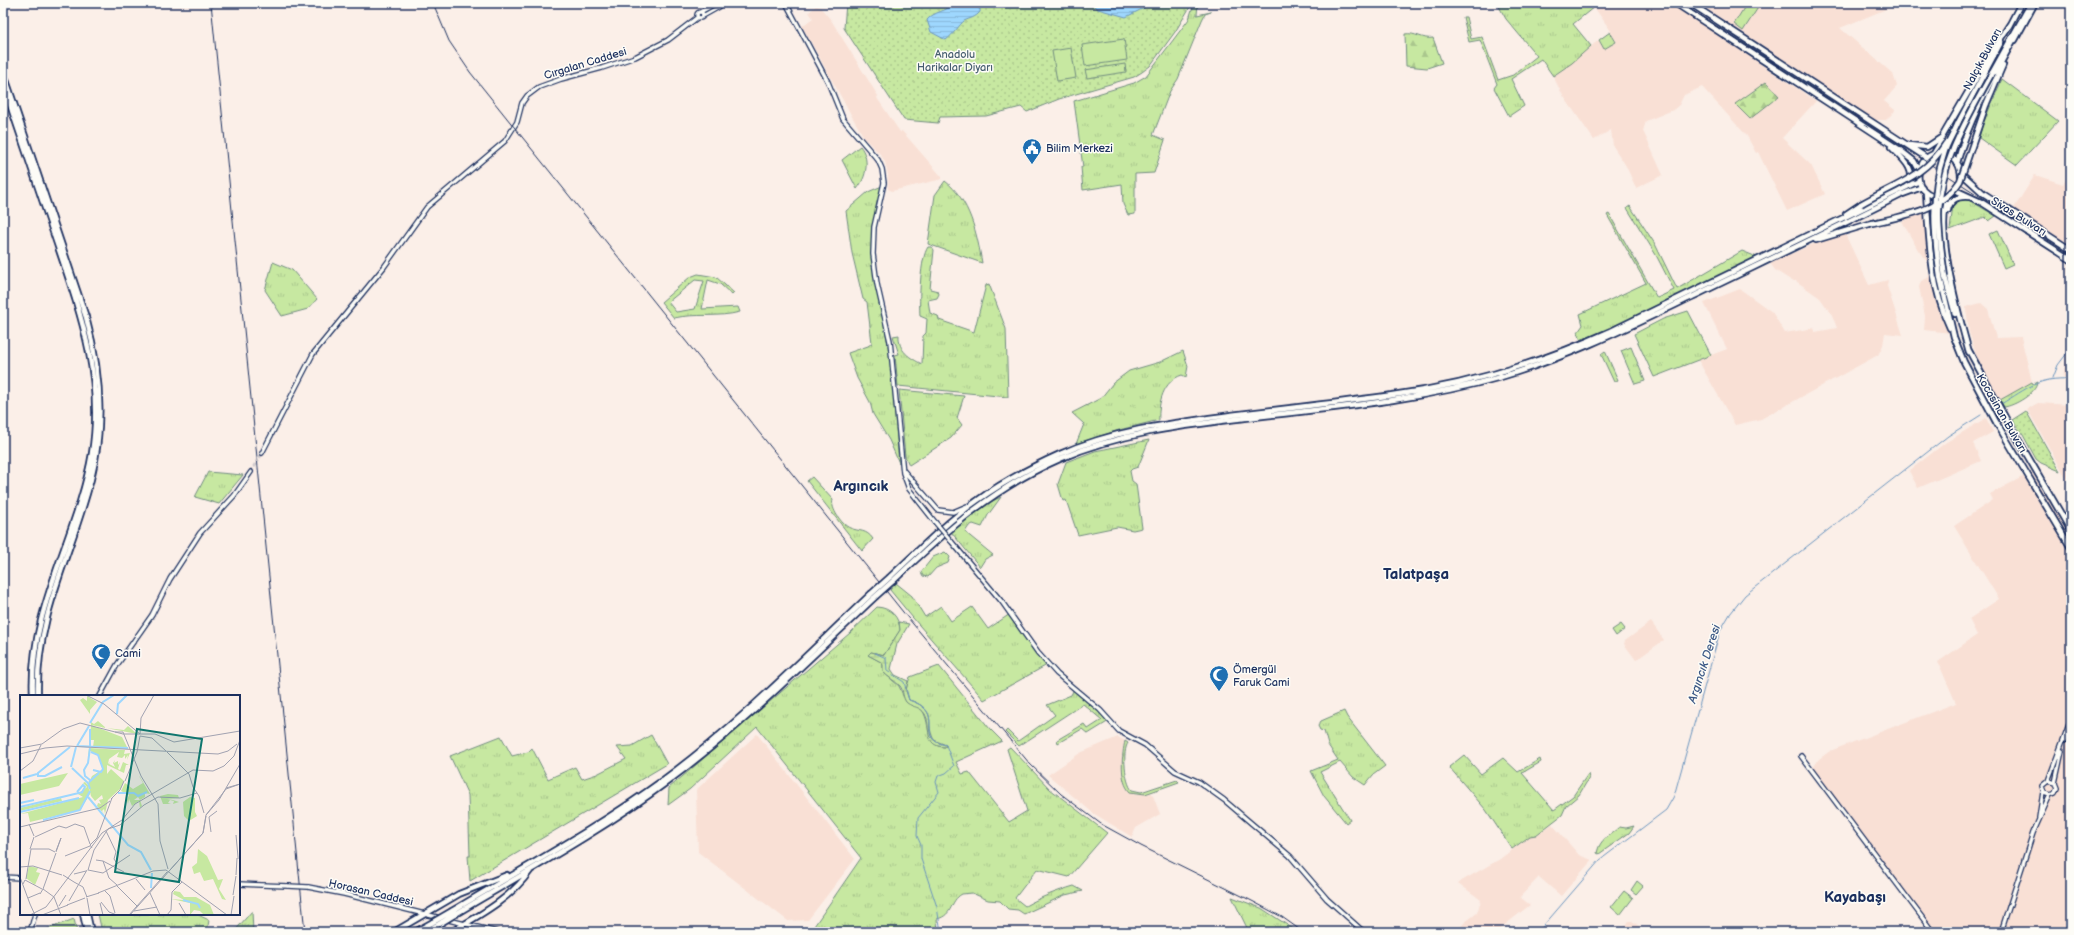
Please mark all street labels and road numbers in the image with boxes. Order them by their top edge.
street label: Nalçık Bulvarı [1961,26,2004,92]
street label: Cırgalan Caddesi [542,45,628,82]
street label: Sivas Bulvarı [1989,194,2049,239]
street label: Kocasinan Bulvarı [1974,371,2029,455]
street label: Horasan Caddesi [327,876,414,909]

